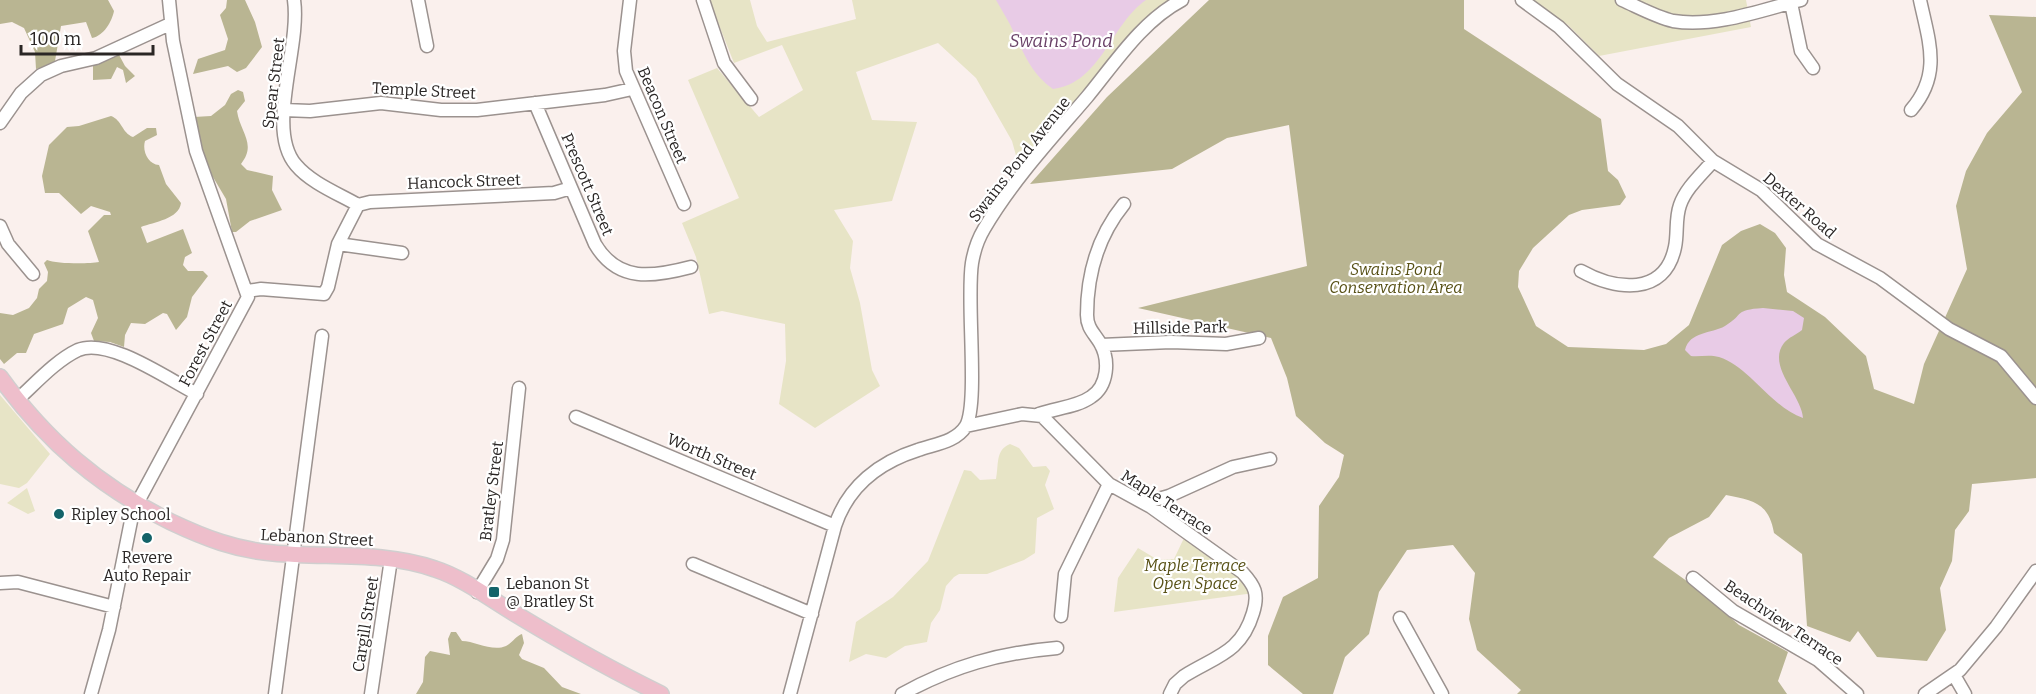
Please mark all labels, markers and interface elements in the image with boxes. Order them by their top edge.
scale bar [21,18,153,56]
text: 100 m [30,28,81,50]
water label: Swains Pond [1009,30,1113,52]
street label: Spear Street [258,36,289,130]
street label: Beacon Street [634,64,692,167]
street label: Temple Street [372,78,477,103]
street label: Swains Pond Avenue [965,93,1074,226]
street label: Prescott Street [557,130,618,239]
street label: Dexter Road [1759,169,1840,243]
street label: Hancock Street [407,170,521,193]
park label: Swains Pond Conservation Area [1329,260,1463,297]
street label: Forest Street [175,297,236,390]
street label: Hillside Park [1133,317,1227,338]
street label: Worth Street [664,429,760,484]
street label: Bratley Street [476,440,507,542]
street label: Maple Terrace [1118,466,1216,539]
place label: Ripley School [71,505,171,524]
marker: Ripley School [52,507,66,521]
street label: Lebanon Street [260,525,374,550]
marker: Revere Auto Repair [140,531,154,545]
place label: Revere Auto Repair [103,548,191,585]
park label: Maple Terrace Open Space [1144,556,1246,593]
place label: Lebanon St @ Bratley St [506,574,594,611]
street label: Cargill Street [349,575,382,673]
street label: Beachview Terrace [1721,576,1847,669]
marker: Lebanon St @ Bratley St [487,585,501,599]

